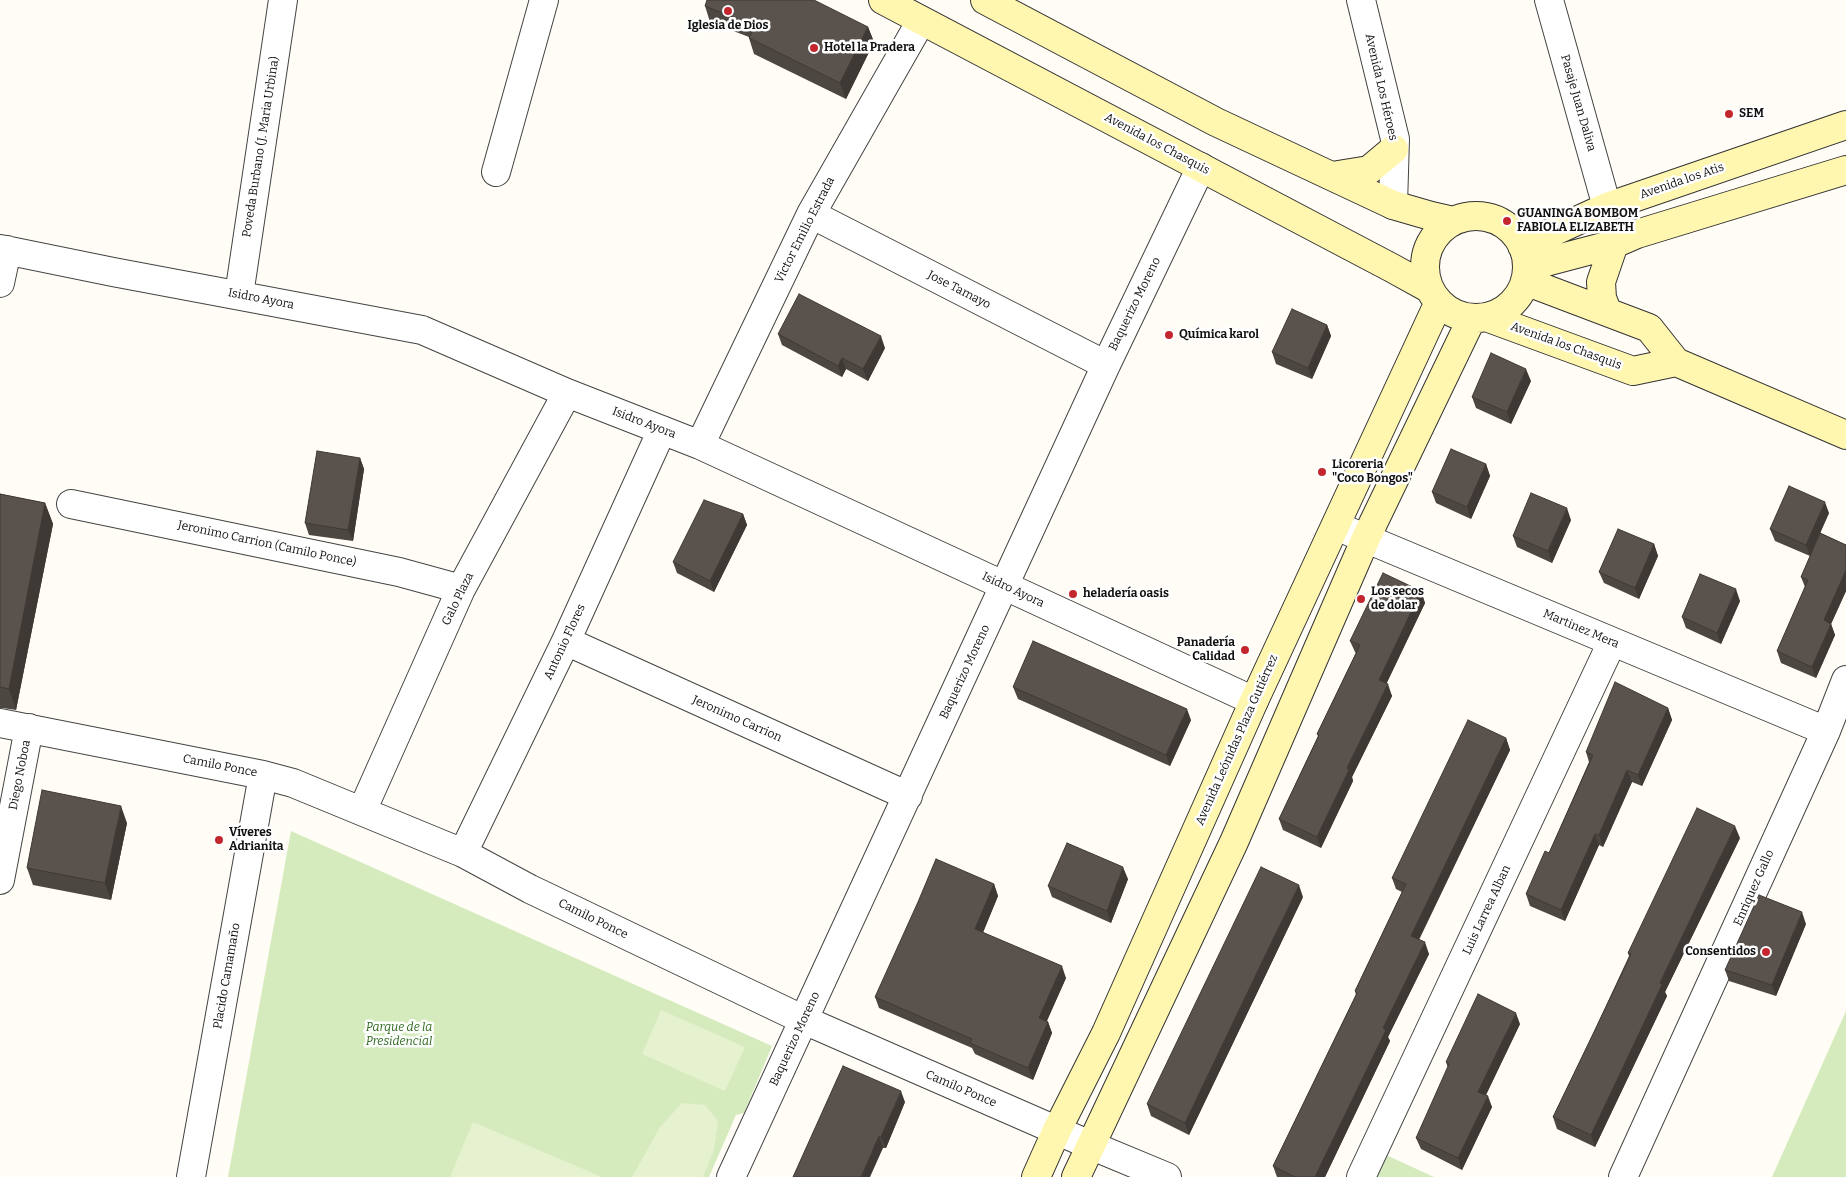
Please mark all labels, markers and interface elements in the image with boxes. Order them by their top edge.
marker: Iglesia de Dios [722,5,734,17]
place label: Iglesia de Dios [688,19,768,33]
street label: Avenida Los Héroes [1362,32,1400,142]
place label: Hotel la Pradera [824,41,915,55]
marker: Hotel la Pradera [808,42,820,54]
street label: Pasaje Juan Daliva [1557,53,1599,153]
street label: Poveda Burbano (J. Maria Urbina) [240,56,282,238]
place label: SEM [1739,107,1764,121]
marker: SEM [1723,108,1735,120]
street label: Avenida los Chasquis [1102,110,1212,178]
street label: Avenida los Atis [1638,160,1726,202]
street label: Victor Emilio Estrada [772,175,838,285]
place label: GUANINGA BOMBOM FABIOLA ELIZABETH [1517,207,1638,235]
marker: GUANINGA BOMBOM FABIOLA ELIZABETH [1501,215,1513,227]
street label: Baquerizo Moreno [1106,255,1164,353]
street label: Jose Tamayo [925,268,993,312]
street label: Isidro Ayora [227,286,295,312]
street label: Avenida los Chasquis [1509,319,1623,373]
place label: Química karol [1179,328,1259,342]
marker: Química karol [1163,329,1175,341]
street label: Isidro Ayora [610,404,678,442]
place label: Licoreria "Coco Bongos" [1332,458,1413,486]
marker: Licoreria "Coco Bongos" [1316,466,1328,478]
street label: Jeronimo Carrion (Camilo Ponce) [176,518,358,570]
street label: Isidro Ayora [980,569,1046,611]
street label: Galo Plaza [439,570,477,628]
place label: Los secos de dolar [1371,585,1424,613]
place label: heladería oasis [1083,587,1169,601]
marker: heladería oasis [1067,588,1079,600]
marker: Los secos de dolar [1355,593,1367,605]
street label: Antonio Flores [541,602,589,682]
street label: Martinez Mera [1541,607,1621,651]
street label: Baquerizo Moreno [937,623,993,721]
place label: Panadería Calidad [1177,636,1235,664]
marker: Panadería Calidad [1239,644,1251,656]
street label: Avenida Leónidas Plaza Gutiérrez [1193,652,1281,828]
street label: Jeronimo Carrion [690,693,784,745]
street label: Diego Noboa [6,739,34,811]
street label: Camilo Ponce [181,752,259,780]
place label: Víveres Adrianita [229,826,284,854]
marker: Víveres Adrianita [213,834,225,846]
street label: Enriquez Gallo [1731,848,1777,928]
street label: Luis Larrea Alban [1460,863,1514,957]
street label: Camilo Ponce [556,896,630,942]
street label: Placido Camamaño [211,922,243,1030]
place label: Consentidos [1685,945,1756,959]
marker: Consentidos [1760,946,1772,958]
street label: Baquerizo Moreno [767,990,823,1088]
park label: Parque de la Presidencial [366,1021,432,1049]
street label: Camilo Ponce [923,1068,999,1110]

